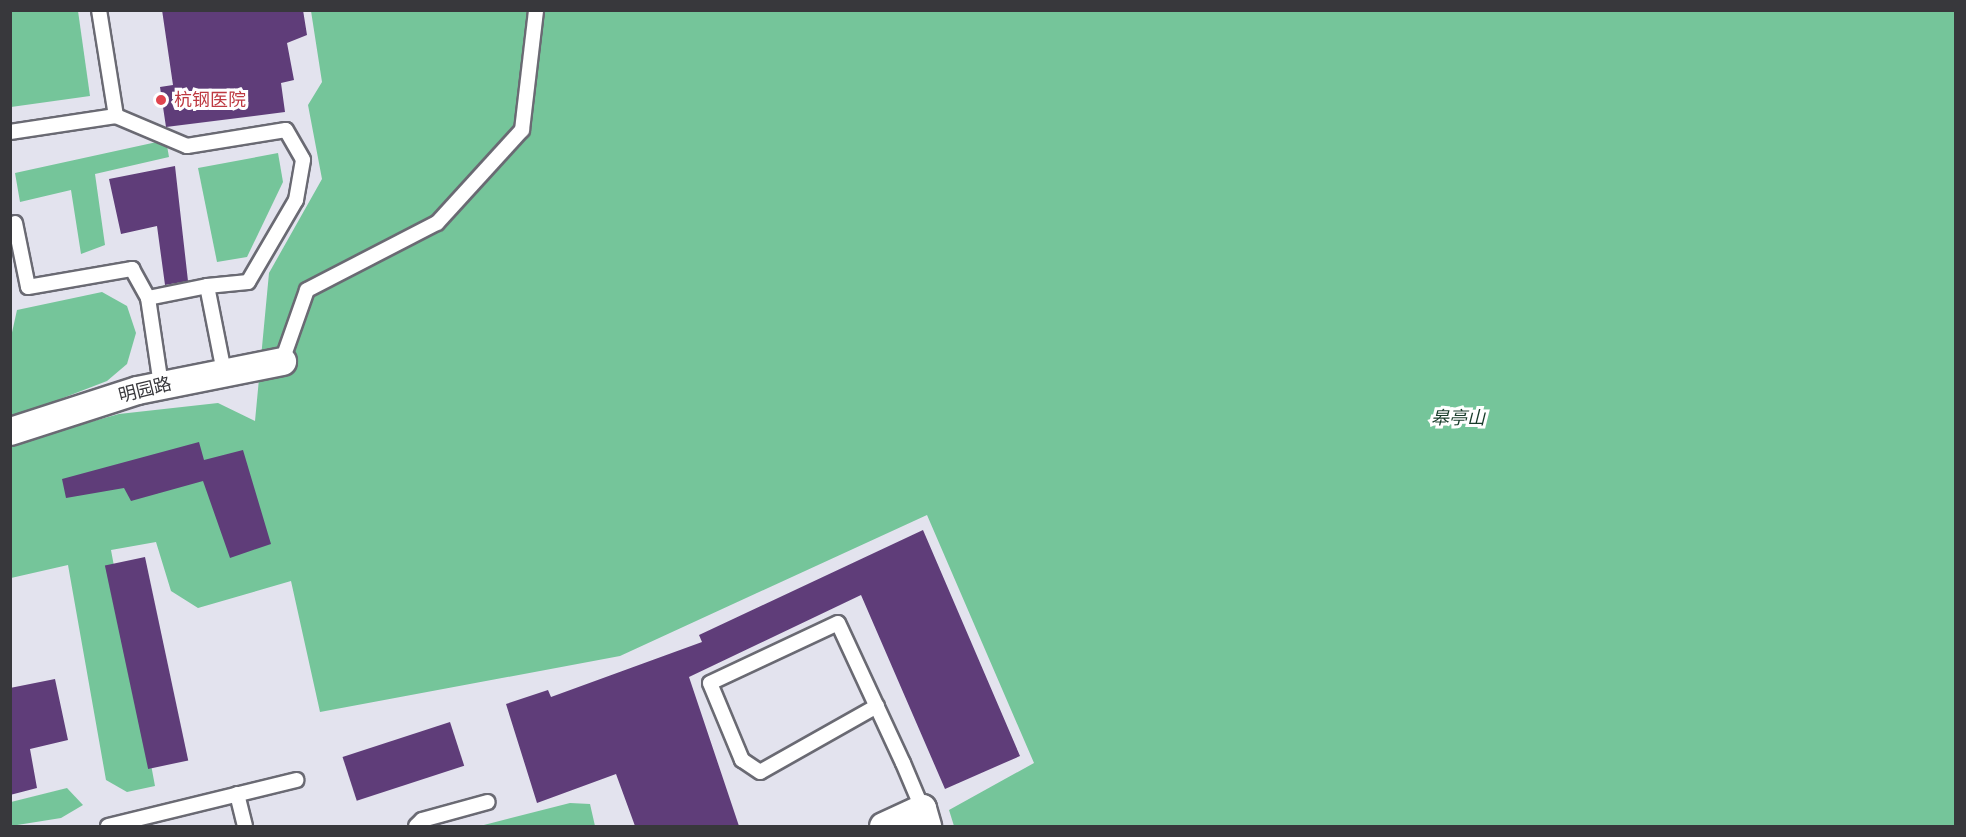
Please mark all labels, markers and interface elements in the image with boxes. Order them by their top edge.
place label: 杭钢医院 [174,89,246,111]
marker: 杭钢医院 [152,91,170,109]
street label: 明园路 [116,373,174,407]
park label: 皋亭山 [1431,407,1485,429]

